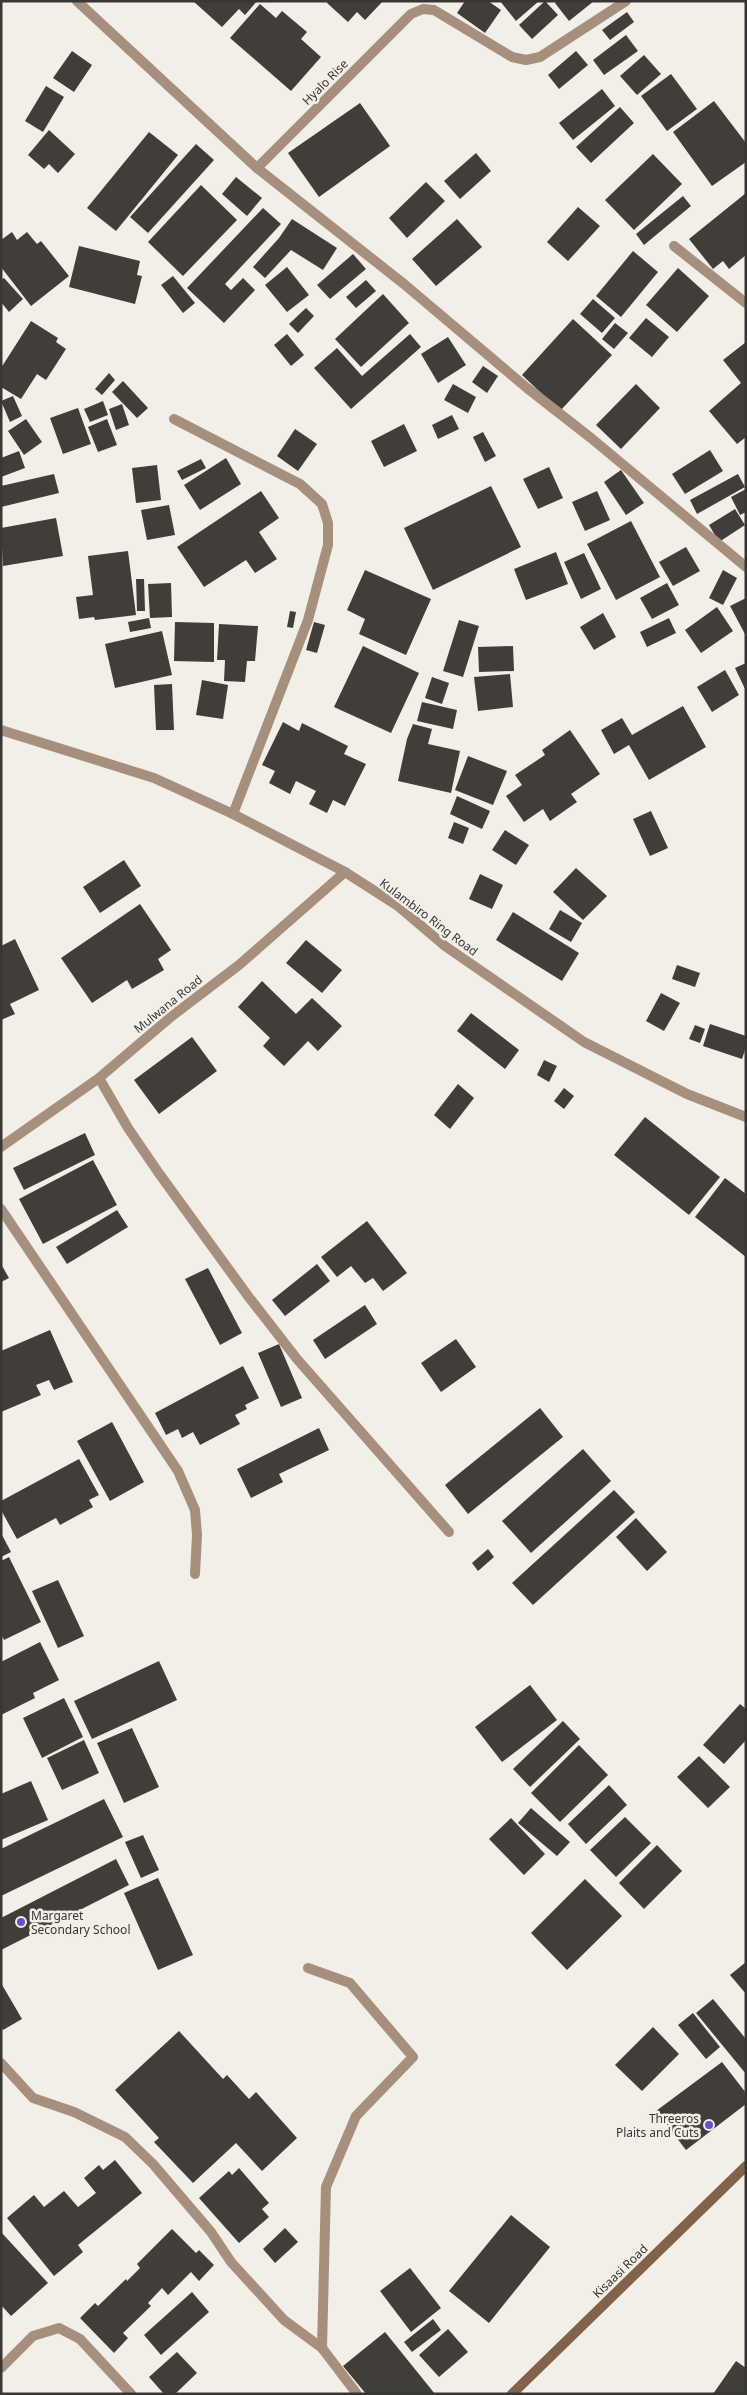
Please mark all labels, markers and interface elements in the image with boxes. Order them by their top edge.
street label: Hyalo Rise [298,55,352,109]
street label: Kulambiro Ring Road [376,874,482,960]
street label: Mulwana Road [130,971,206,1037]
place label: Margaret Secondary School [31,1907,130,1938]
marker: Margaret Secondary School [15,1916,27,1928]
place label: Threeros Plaits and Cuts [616,2110,699,2141]
marker: Threeros Plaits and Cuts [703,2119,715,2131]
street label: Kisaasi Road [589,2240,651,2302]

